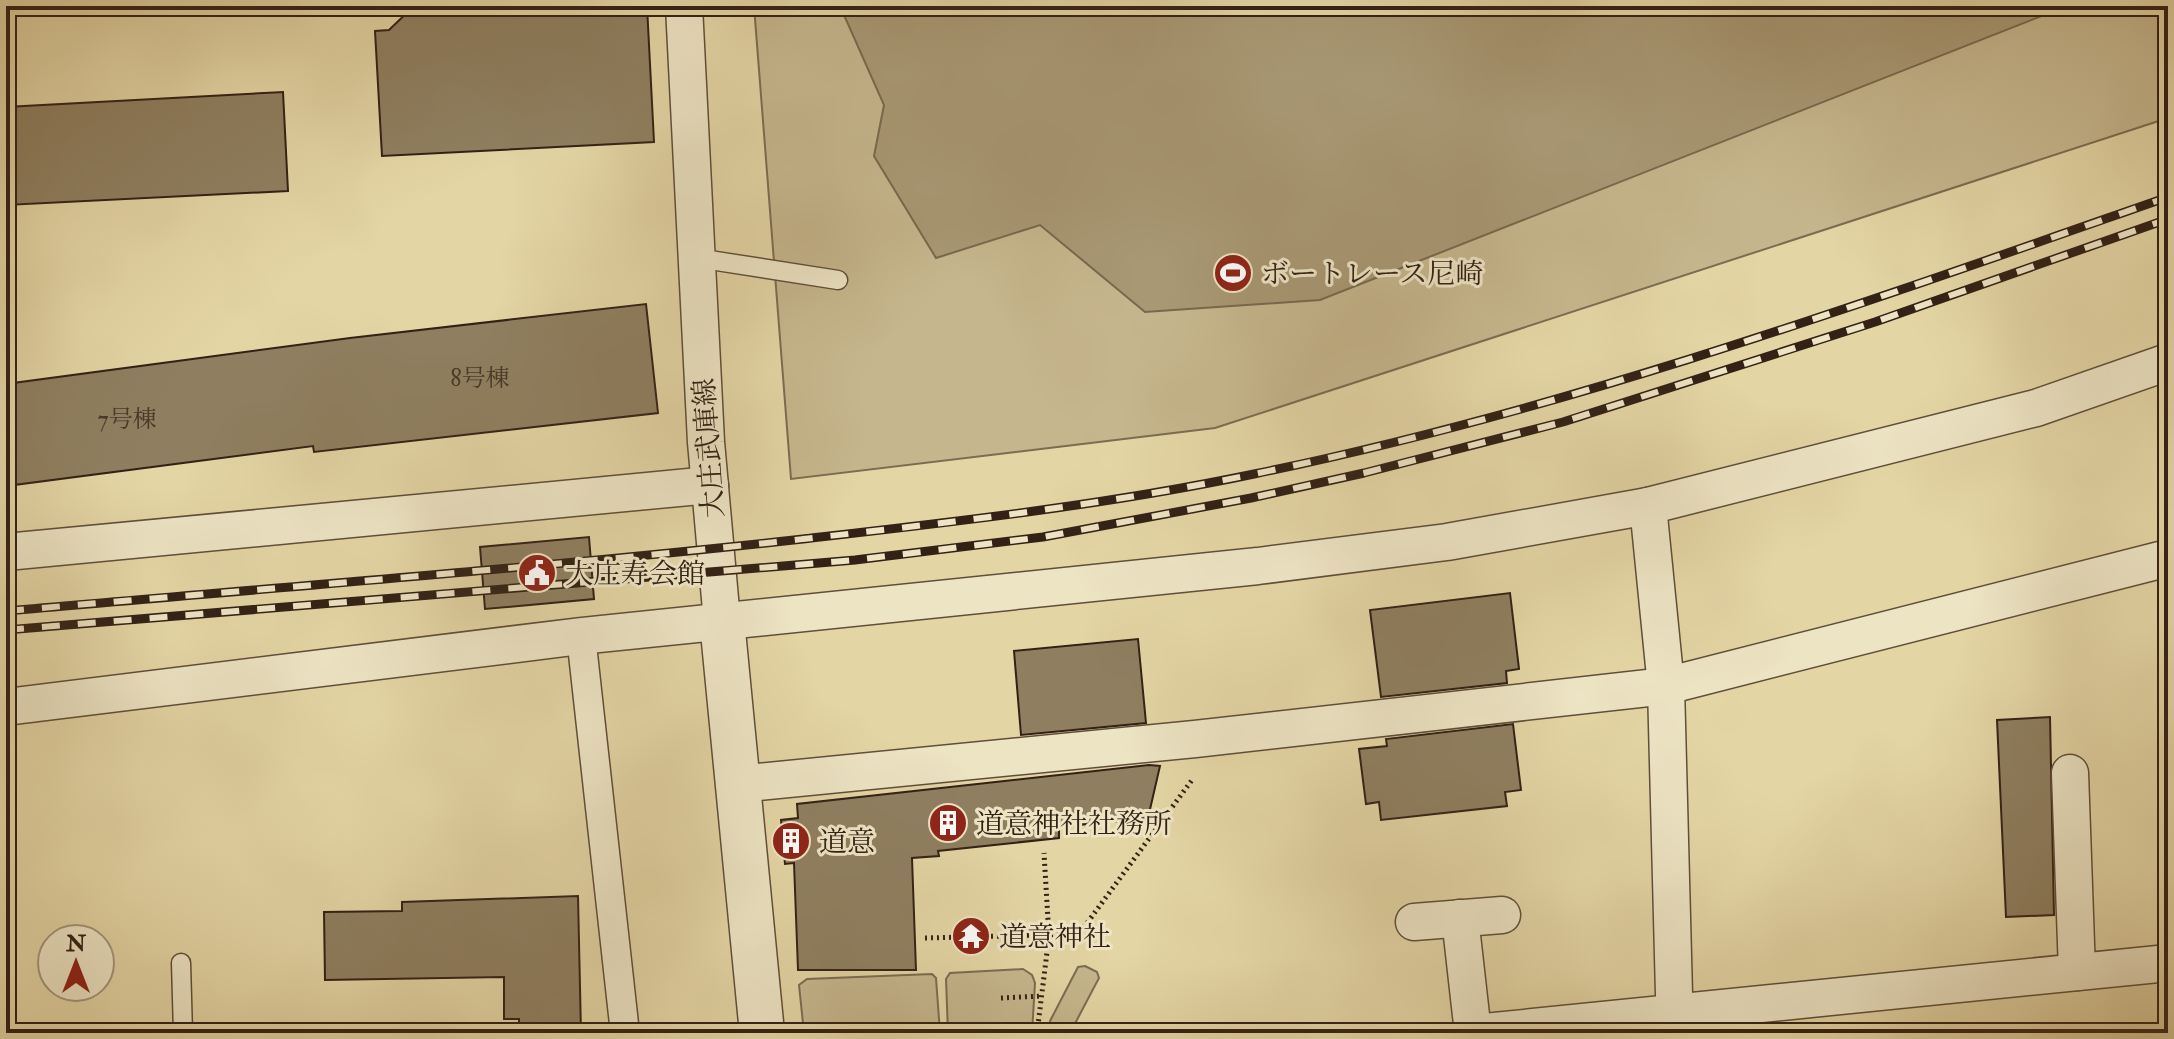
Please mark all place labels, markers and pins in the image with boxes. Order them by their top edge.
sports icon: ボートレース尼崎 [1212,252,1254,294]
place label: ボートレース尼崎 [1261,257,1484,292]
public building icon: 大庄寿会館 [516,552,558,594]
place label: 大庄寿会館 [565,557,705,592]
building icon: 道意神社社務所 [927,802,969,844]
place label: 道意神社社務所 [976,807,1172,842]
building icon: 道意 [770,820,812,862]
place label: 道意 [819,825,875,860]
temple icon: 道意神社 [950,915,992,957]
place label: 道意神社 [999,920,1111,955]

